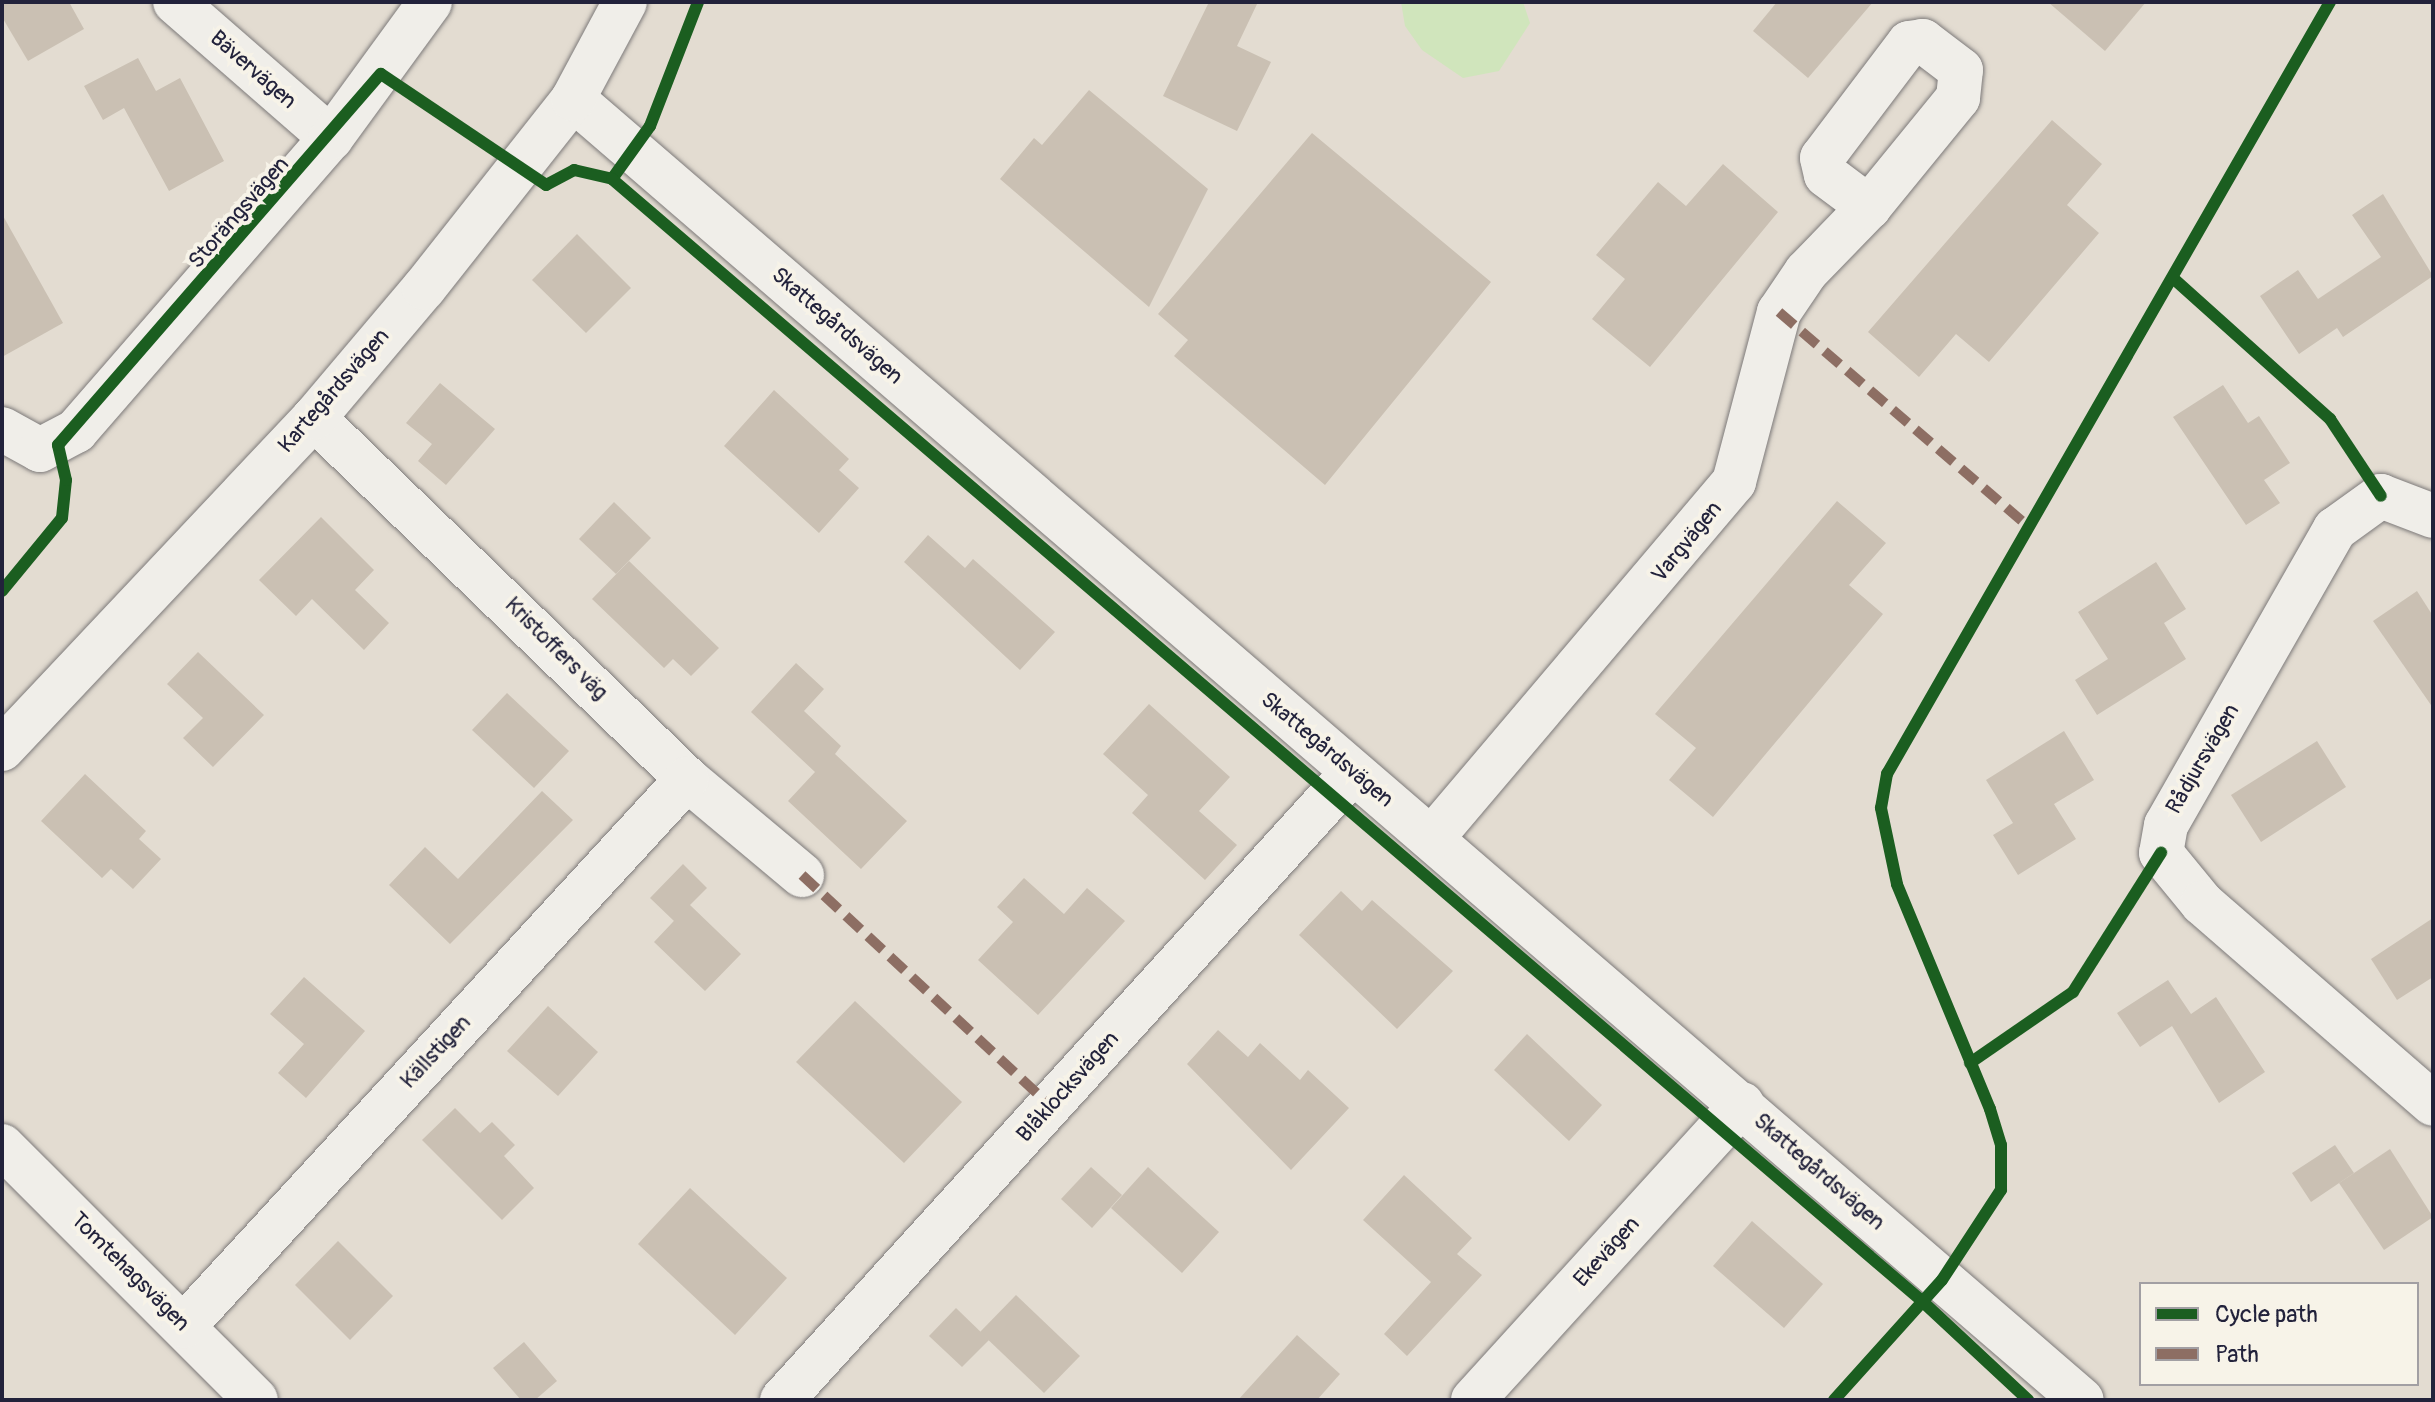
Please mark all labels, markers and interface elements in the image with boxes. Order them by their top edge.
street label: Bävervägen [204,25,302,115]
street label: Storängsvägen [183,152,295,274]
street label: Skattegårdsvägen [766,262,908,390]
street label: Kartegårdsvägen [273,324,395,458]
street label: Vargvägen [1646,496,1728,588]
street label: Kristoffers väg [499,592,613,706]
street label: Skattegårdsvägen [1255,687,1399,813]
street label: Rådjursvägen [2161,699,2245,819]
street label: Källstigen [395,1010,477,1094]
street label: Blåklocksvägen [1011,1026,1125,1148]
street label: Skattegårdsvägen [1748,1108,1890,1236]
street label: Tomtehagsvägen [65,1207,195,1337]
street label: Ekevägen [1568,1211,1646,1293]
legend [2139,1282,2419,1386]
text: Cycle path [2215,1300,2318,1329]
text: Path [2215,1340,2259,1369]

